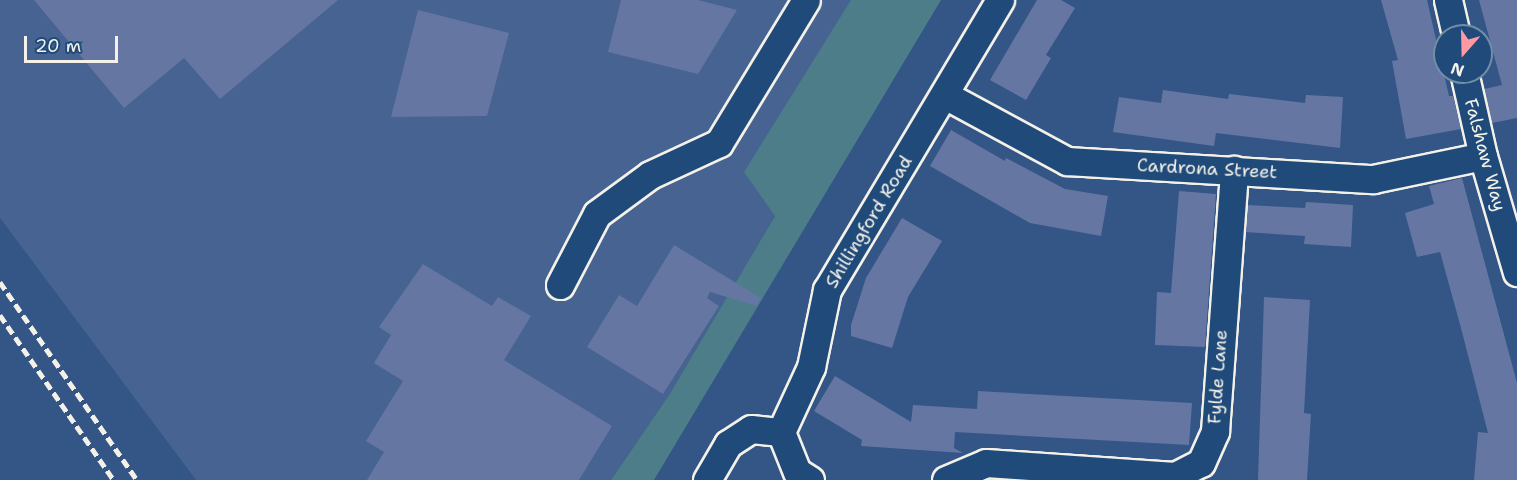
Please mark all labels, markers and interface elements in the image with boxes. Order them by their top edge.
scale bar [27,24,122,62]
north arrow [1433,24,1493,84]
text: 20 m [35,34,81,58]
text: N [1448,57,1467,82]
street label: Falshaw Way [1460,96,1510,214]
street label: Shillingford Road [821,152,917,292]
street label: Cardrona Street [1136,155,1278,183]
street label: Fylde Lane [1204,329,1232,425]

